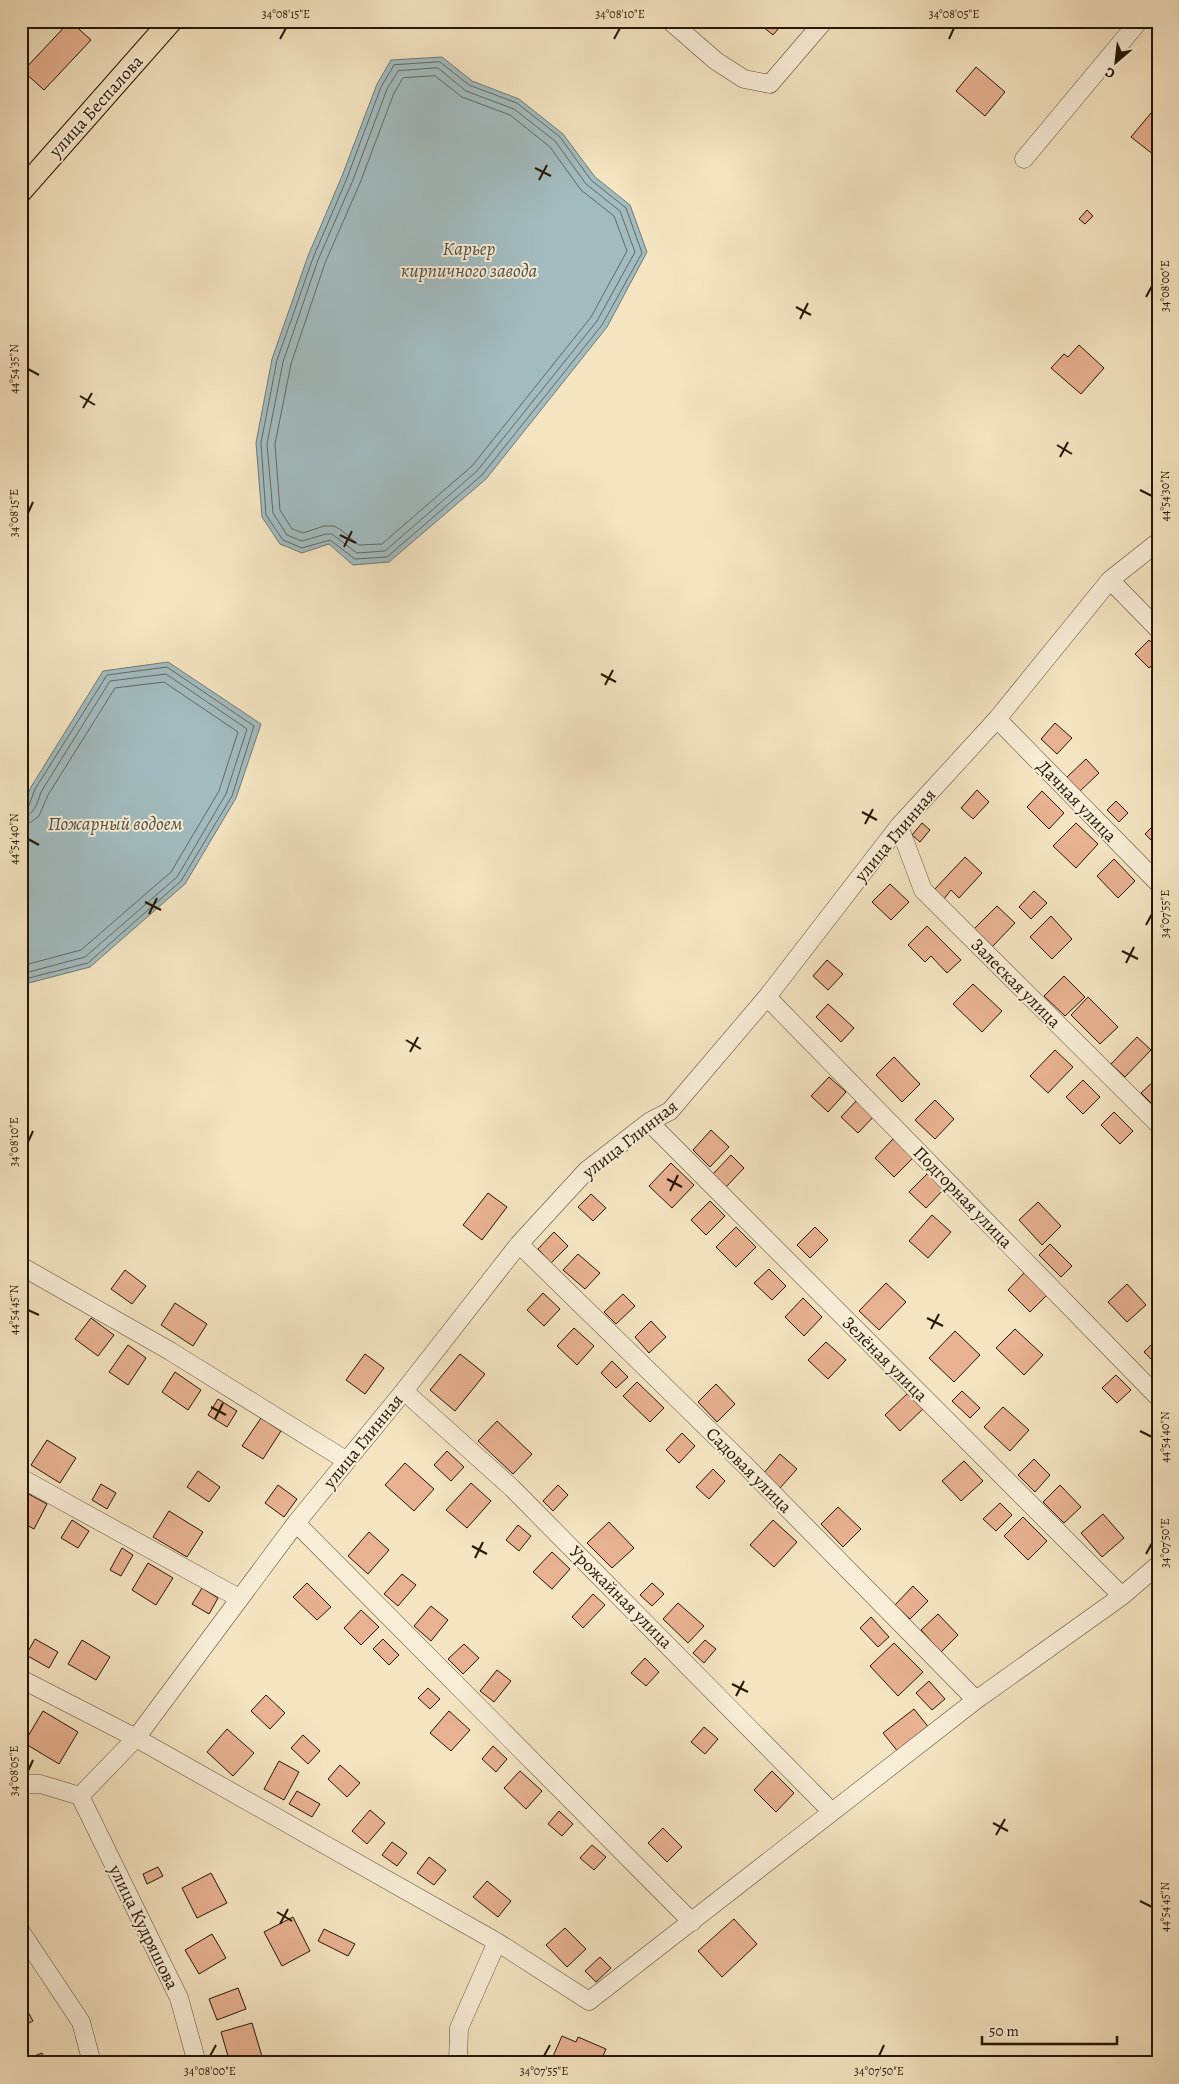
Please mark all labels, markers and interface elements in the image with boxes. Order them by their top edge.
text: 34°08'15"E [262,6,310,22]
text: 34°08'10"E [595,6,645,22]
text: 34°08'05"E [929,6,979,22]
north arrow [1092,38,1142,88]
street label: улица Беспалова [43,49,149,163]
text: С [1102,62,1118,83]
water label: Карьер кирпичного завода [401,236,538,284]
text: 34°08'00"E [1157,260,1173,312]
text: 44°54'35"N [6,344,22,394]
text: 44°54'30"N [1157,470,1173,521]
text: 34°08'15"E [6,489,22,537]
street label: Дачная улица [1032,755,1123,848]
street label: улица Глинная [848,783,941,888]
water label: Пожарный водоем [48,811,183,837]
text: 44°54'40"N [6,813,22,865]
text: 34°07'55"E [1157,890,1173,938]
street label: Залеская улица [966,933,1067,1034]
street label: улица Глинная [577,1094,683,1184]
text: 34°08'10"E [6,1117,22,1167]
street label: Подгорная улица [908,1141,1018,1254]
text: 44°54'45"N [6,1285,22,1335]
street label: Зелёная улица [837,1311,933,1407]
street label: улица Глинная [317,1389,408,1494]
text: 44°54'40"N [1157,1411,1173,1463]
street label: Садовая улица [701,1422,798,1519]
text: 34°07'50"E [1157,1518,1173,1568]
street label: Урожайная улица [564,1540,678,1654]
text: 34°08'05"E [6,1746,22,1796]
street label: улица Кудряшова [103,1860,185,1994]
text: 44°54'45"N [1157,1882,1173,1932]
scale bar [982,2014,1116,2046]
text: 50 m [989,2021,1019,2041]
text: 34°08'00"E [184,2063,236,2079]
text: 34°07'55"E [520,2063,568,2079]
text: 34°07'50"E [854,2063,904,2079]

